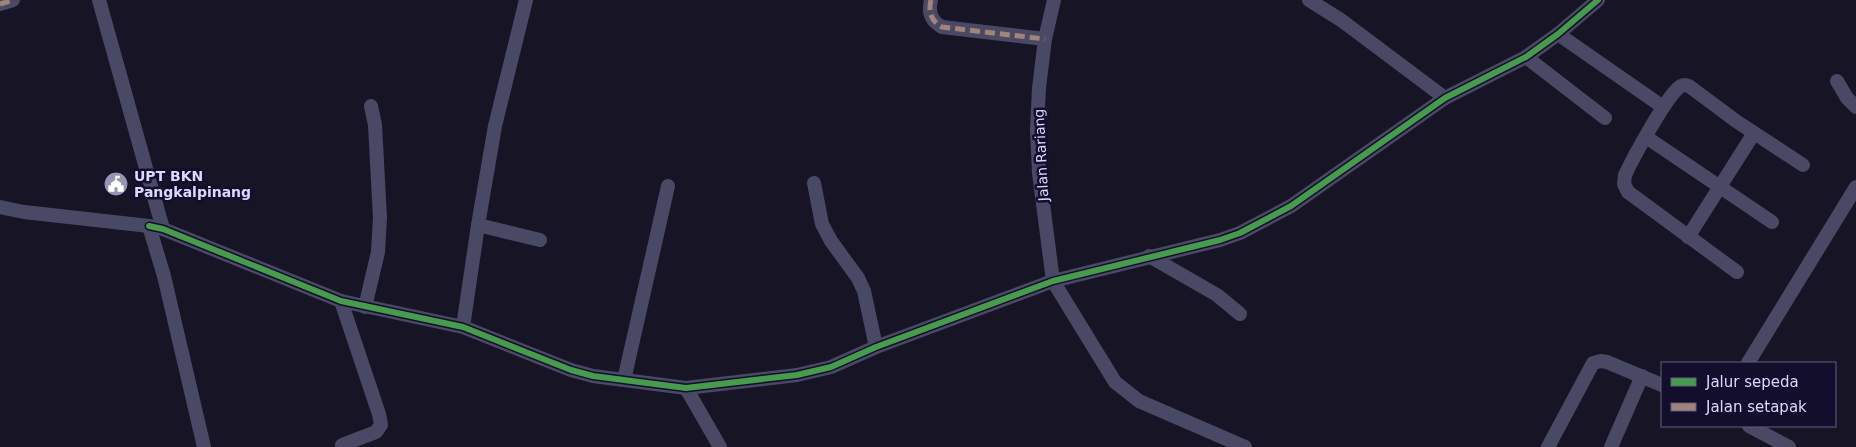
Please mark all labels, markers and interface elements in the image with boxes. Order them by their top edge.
street label: Jalan Rariang [1031,108,1051,203]
place label: UPT BKN Pangkalpinang [134,168,251,200]
public building icon: UPT BKN Pangkalpinang [103,171,129,197]
legend [1661,362,1836,427]
text: Jalur sepeda [1705,373,1799,391]
text: Jalan setapak [1705,398,1807,416]

